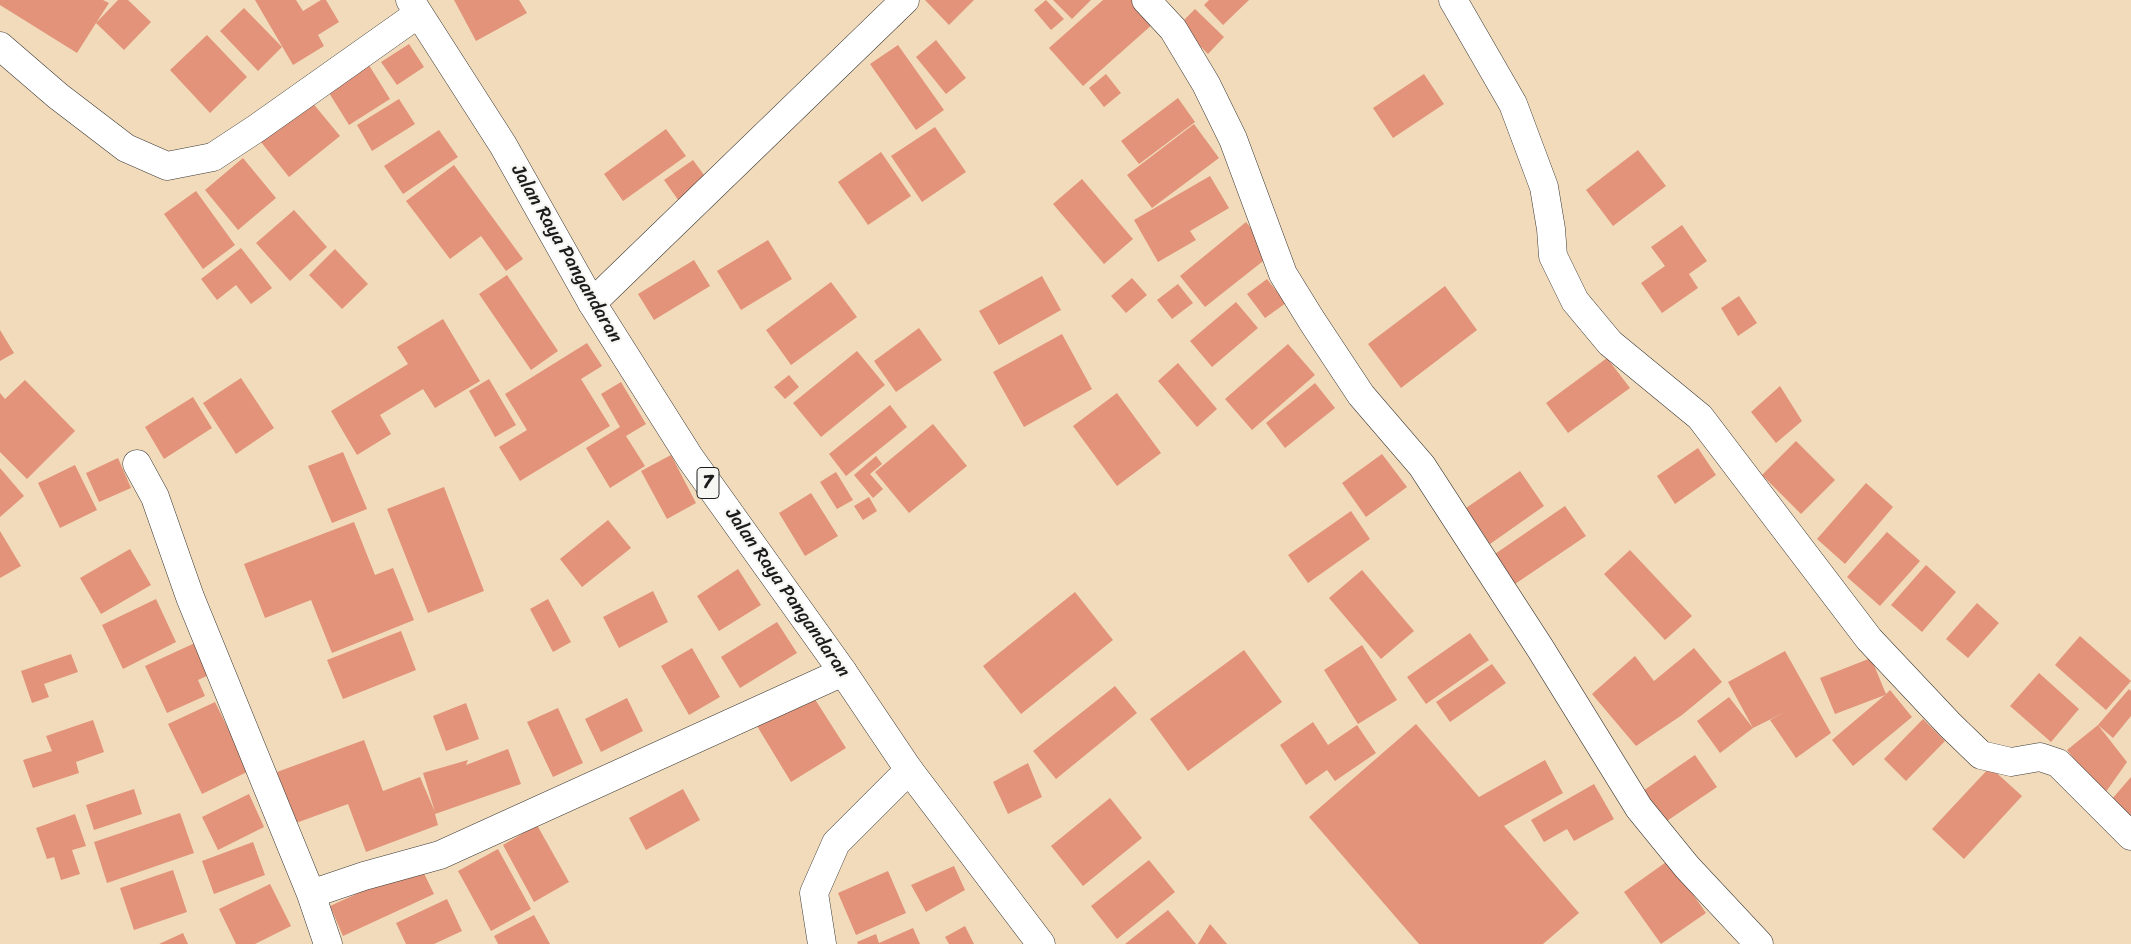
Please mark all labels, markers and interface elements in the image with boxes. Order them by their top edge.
street label: Jalan Raya Pangandaran [506,161,626,347]
road number: 7 [697,468,719,498]
street label: Jalan Raya Pangandaran [720,504,854,682]

